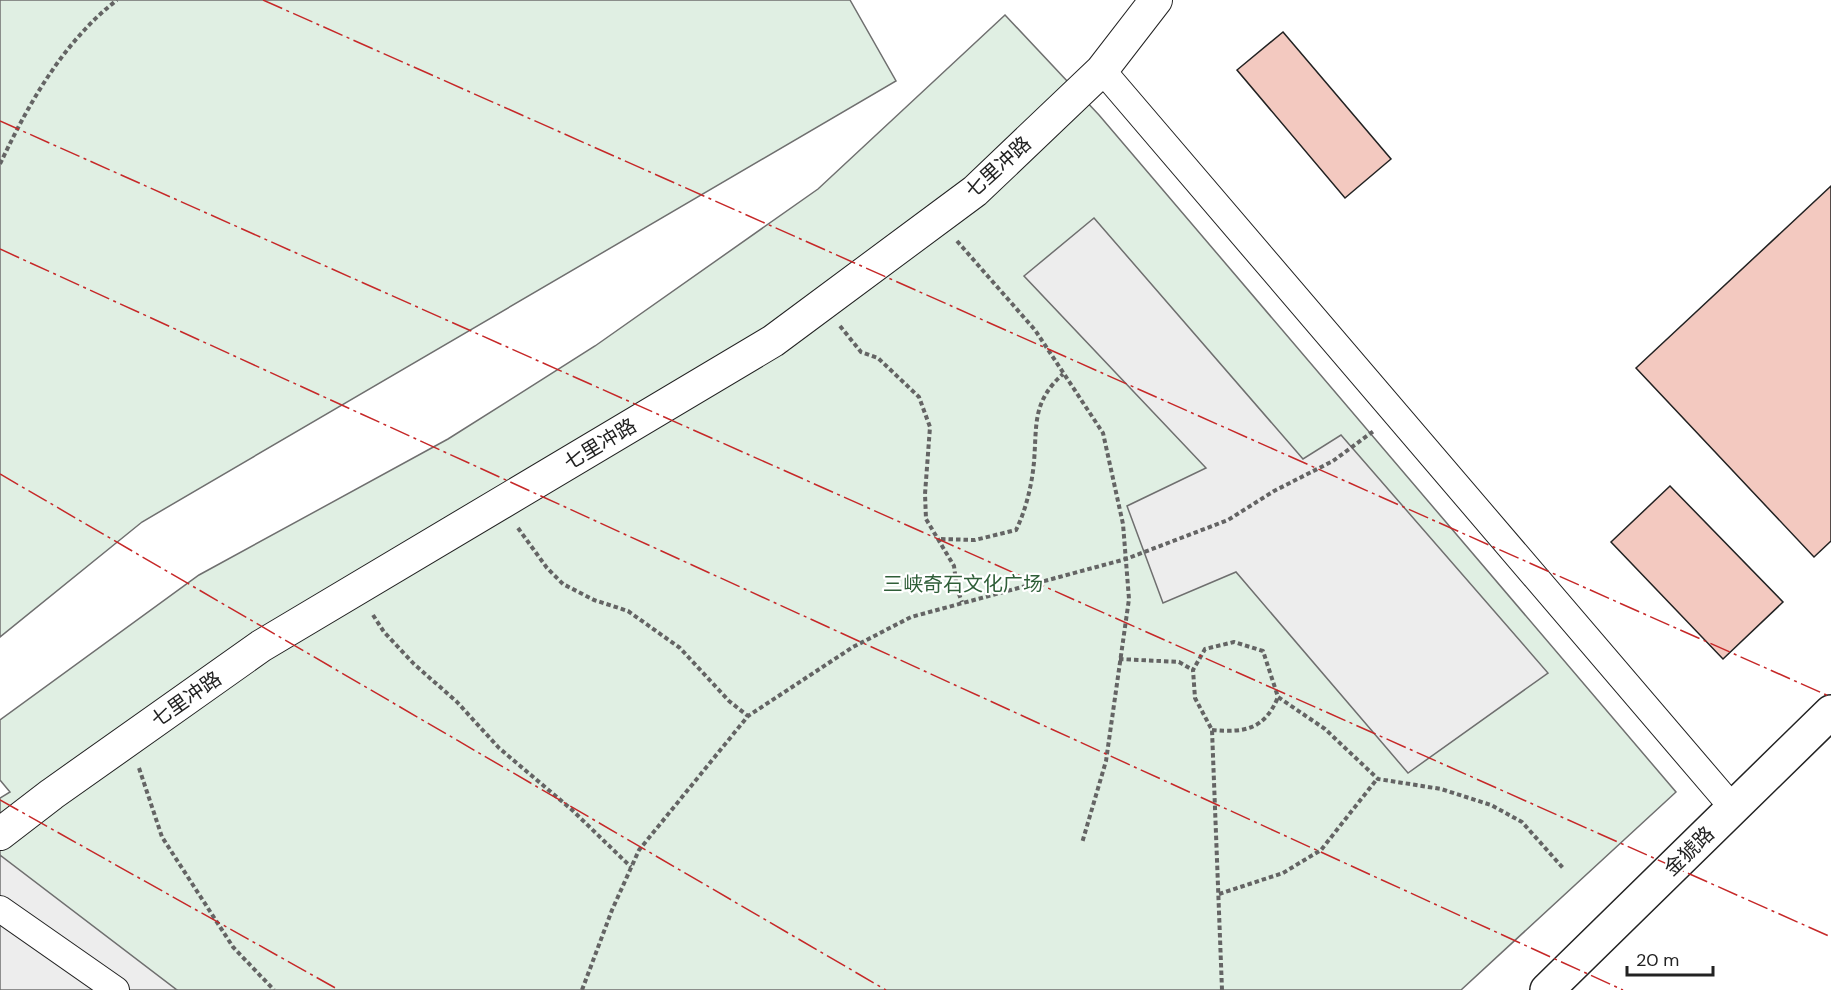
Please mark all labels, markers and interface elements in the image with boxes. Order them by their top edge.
street label: 七里冲路 [960,131,1036,203]
street label: 七里冲路 [559,412,641,476]
park label: 三峡奇石文化广场 [883,571,1043,597]
street label: 七里冲路 [146,665,226,733]
street label: 金猇路 [1658,821,1720,881]
scale bar [1627,939,1712,977]
text: 20 m [1636,948,1679,972]

